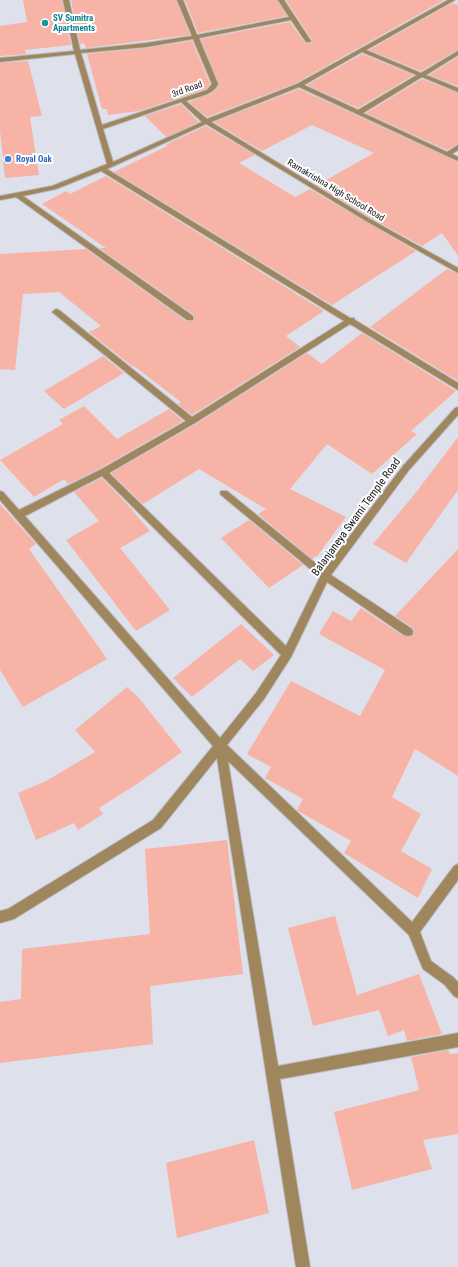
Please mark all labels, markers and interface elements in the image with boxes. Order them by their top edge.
place label: SV Sumitra Apartments [53,13,95,33]
marker: SV Sumitra Apartments [40,18,50,28]
street label: 3rd Road [170,79,204,99]
marker: Royal Oak [3,154,13,164]
place label: Royal Oak [16,154,53,164]
street label: Ramakrishna High School Road [286,157,386,223]
street label: Balanjaneya Swami Temple Road [309,456,403,578]

